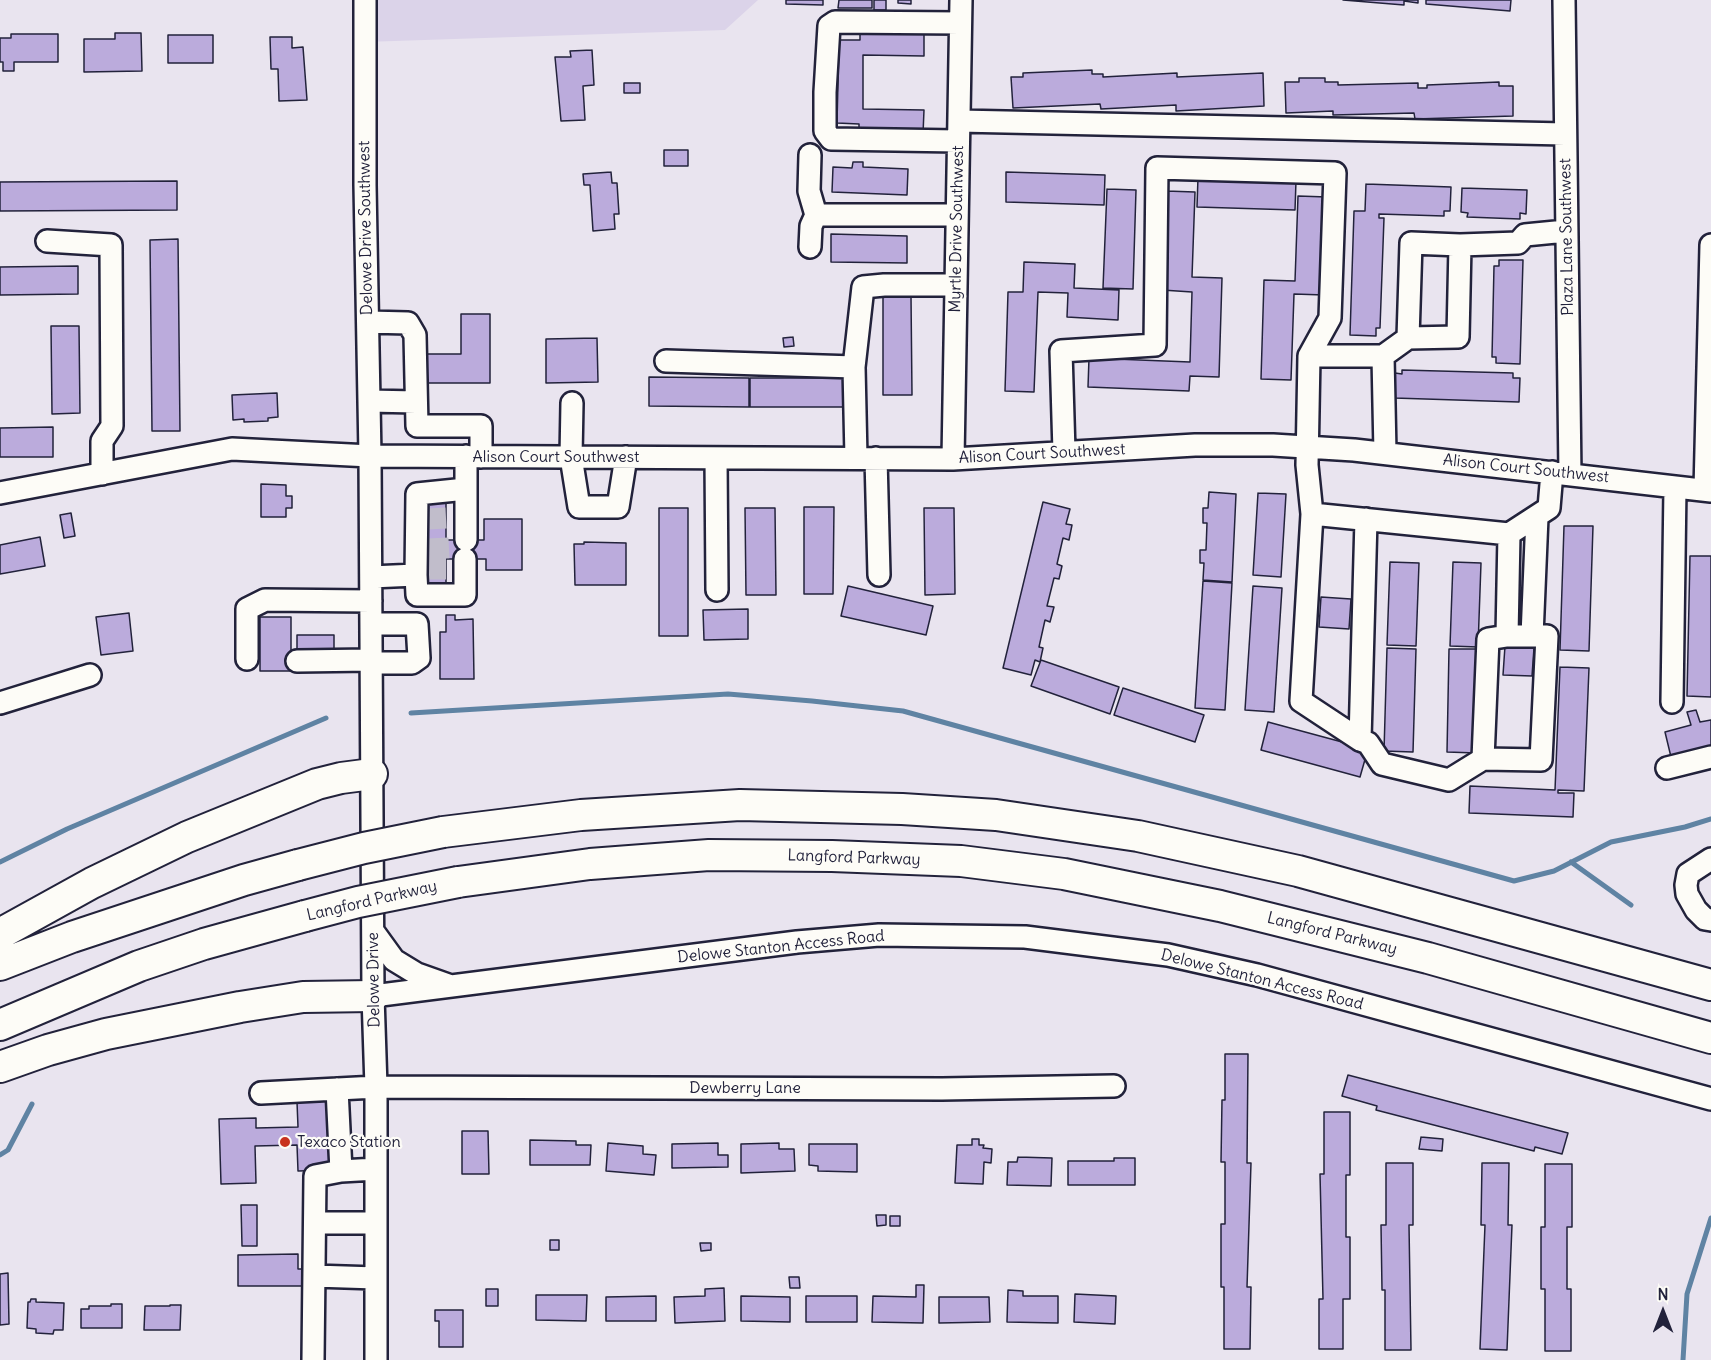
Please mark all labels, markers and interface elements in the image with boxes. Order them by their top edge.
street label: Delowe Drive Southwest [355,140,377,316]
street label: Myrtle Drive Southwest [946,145,968,313]
street label: Plaza Lane Southwest [1556,158,1578,316]
street label: Alison Court Southwest [958,440,1126,468]
street label: Alison Court Southwest [473,447,639,467]
street label: Alison Court Southwest [1442,451,1610,487]
street label: Langford Parkway [787,846,921,870]
street label: Langford Parkway [305,877,439,925]
street label: Langford Parkway [1265,909,1399,959]
street label: Delowe Stanton Access Road [677,927,885,967]
street label: Delowe Drive [364,932,384,1028]
street label: Delowe Stanton Access Road [1159,946,1365,1014]
street label: Dewberry Lane [689,1078,801,1098]
place label: Texaco Station [297,1132,401,1152]
marker: Texaco Station [278,1135,292,1149]
north arrow [1633,1282,1693,1342]
text: N [1657,1284,1669,1304]

